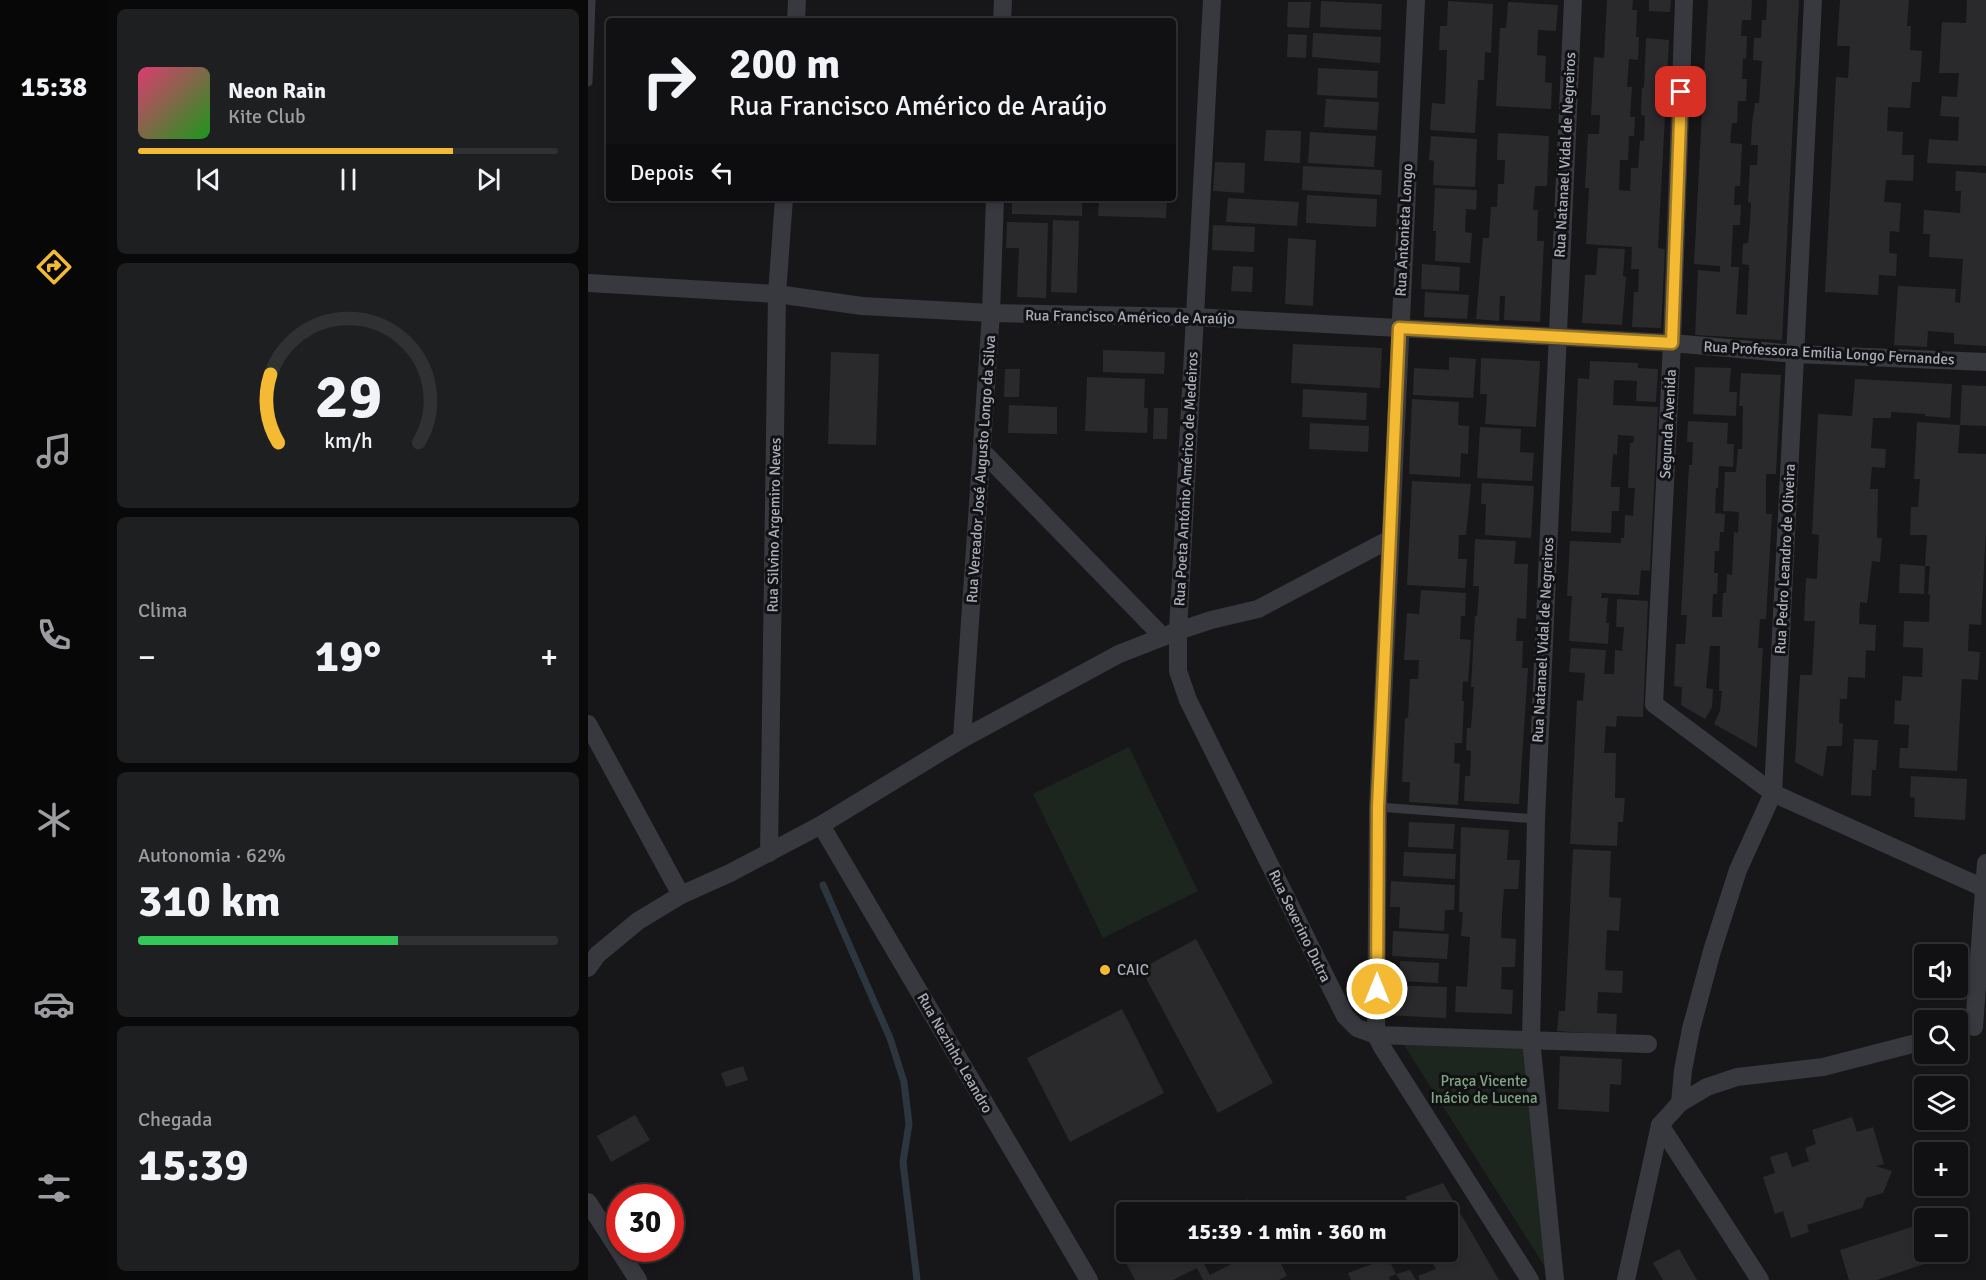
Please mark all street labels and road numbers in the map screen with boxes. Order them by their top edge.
street label: Rua Natanael Vidal de Negreiros [1551,51,1579,258]
street label: Rua Antonieta Longo [1392,163,1416,297]
street label: Rua Francisco Américo de Araújo [1025,306,1235,328]
street label: Rua Vereador José Augusto Longo da Silva [963,335,999,603]
street label: Rua Professora Emília Longo Fernandes [1703,337,1955,369]
street label: Rua Poeta António Américo de Medeiros [1170,351,1202,607]
street label: Segunda Avenida [1656,369,1680,479]
street label: Rua Silvino Argemiro Neves [763,437,785,613]
street label: Rua Pedro Leandro de Oliveira [1771,463,1799,655]
street label: Rua Natanael Vidal de Negreiros [1529,536,1557,743]
street label: Rua Severino Dutra [1265,867,1335,985]
street label: Rua Nezinho Leandro [913,990,997,1116]

